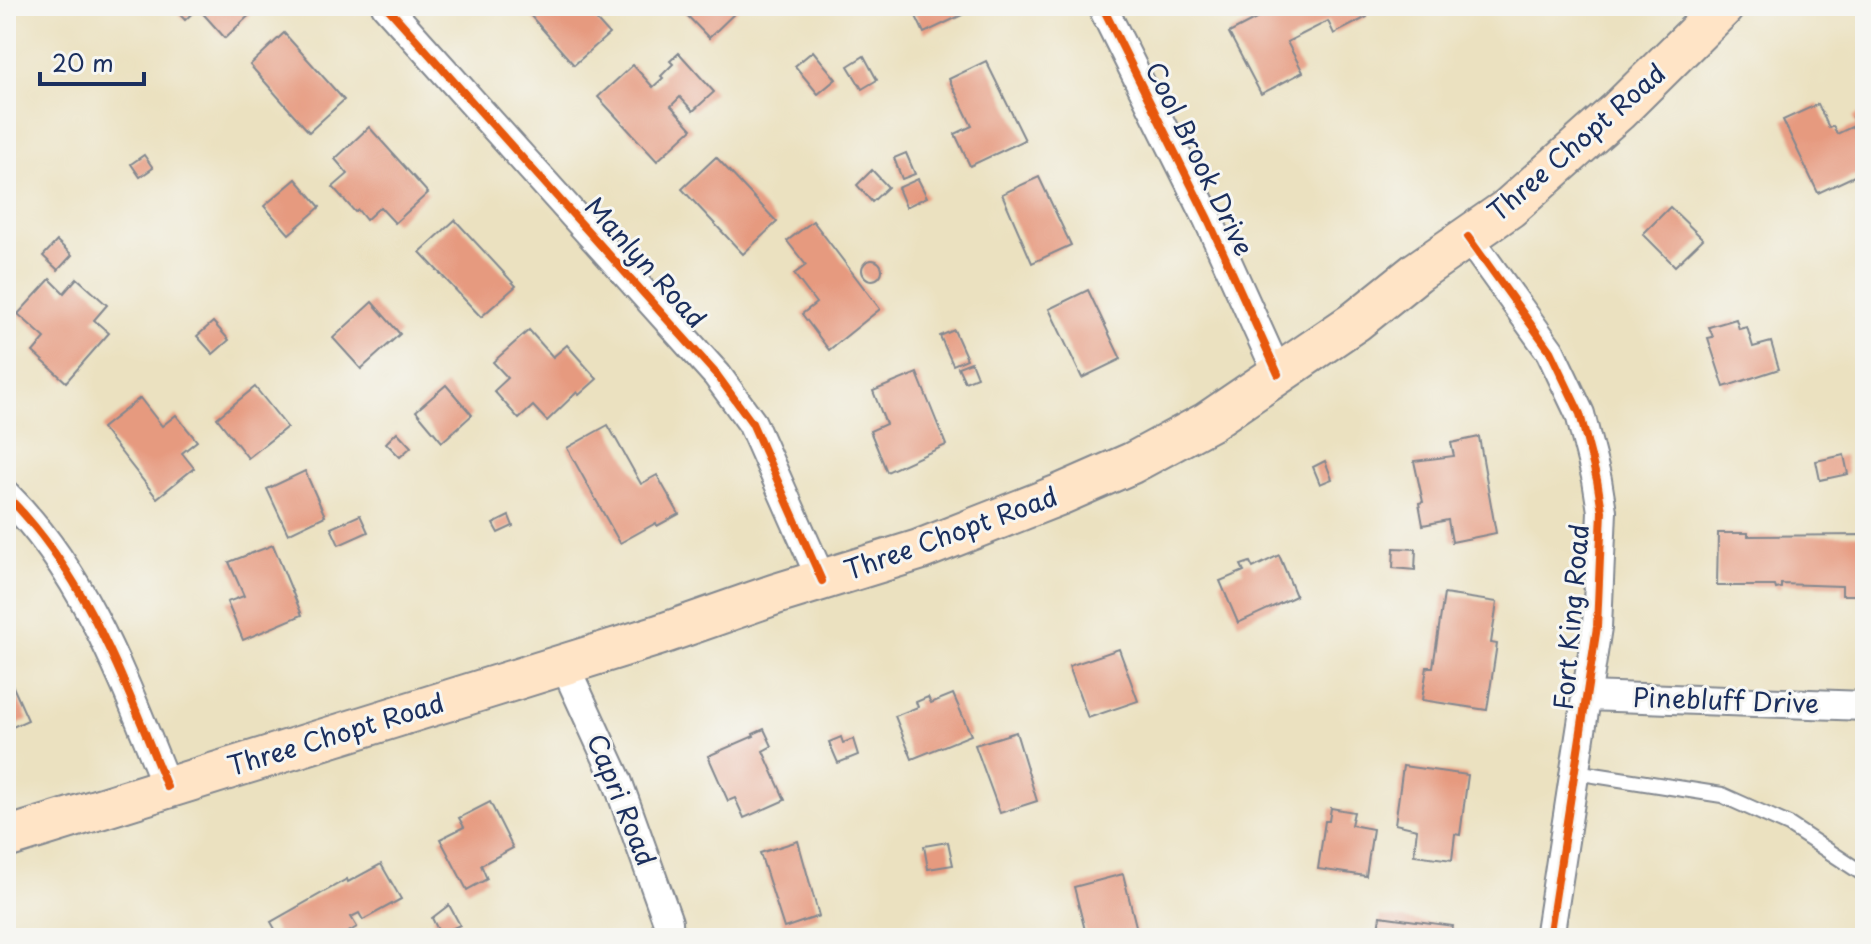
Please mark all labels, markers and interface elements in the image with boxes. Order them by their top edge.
scale bar [40,36,144,86]
text: 20 m [52,44,114,80]
street label: Three Chopt Road [1479,54,1673,230]
street label: Cool Brook Drive [1136,55,1264,262]
street label: Manlyn Road [576,188,716,336]
street label: Three Chopt Road [838,476,1063,589]
street label: Fort King Road [1543,522,1598,712]
street label: Pinebluff Drive [1632,677,1820,722]
street label: Three Chopt Road [223,682,449,785]
street label: Capri Road [578,727,667,871]

